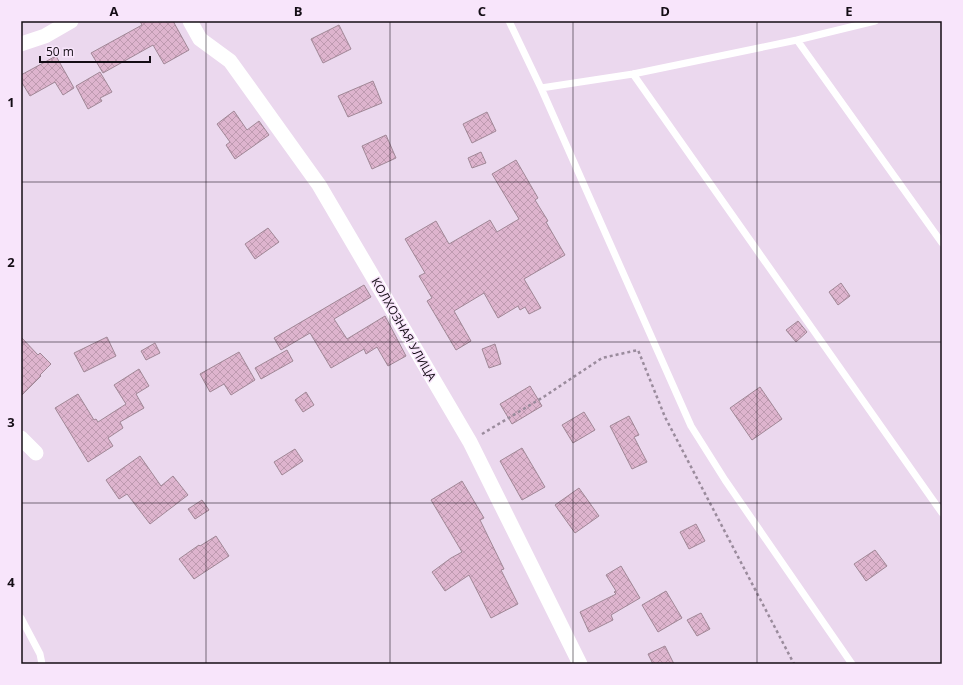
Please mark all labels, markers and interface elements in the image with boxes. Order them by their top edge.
text: A [110,2,119,20]
text: B [294,2,303,20]
text: C [478,2,486,20]
text: D [660,2,670,20]
text: E [845,2,853,20]
scale bar [40,38,150,64]
text: 50 m [46,43,74,60]
text: 1 [7,93,15,111]
text: 2 [7,253,15,271]
street label: КОЛХОЗНАЯ УЛИЦА [367,274,441,384]
text: 3 [7,413,15,431]
text: 4 [7,573,15,591]

